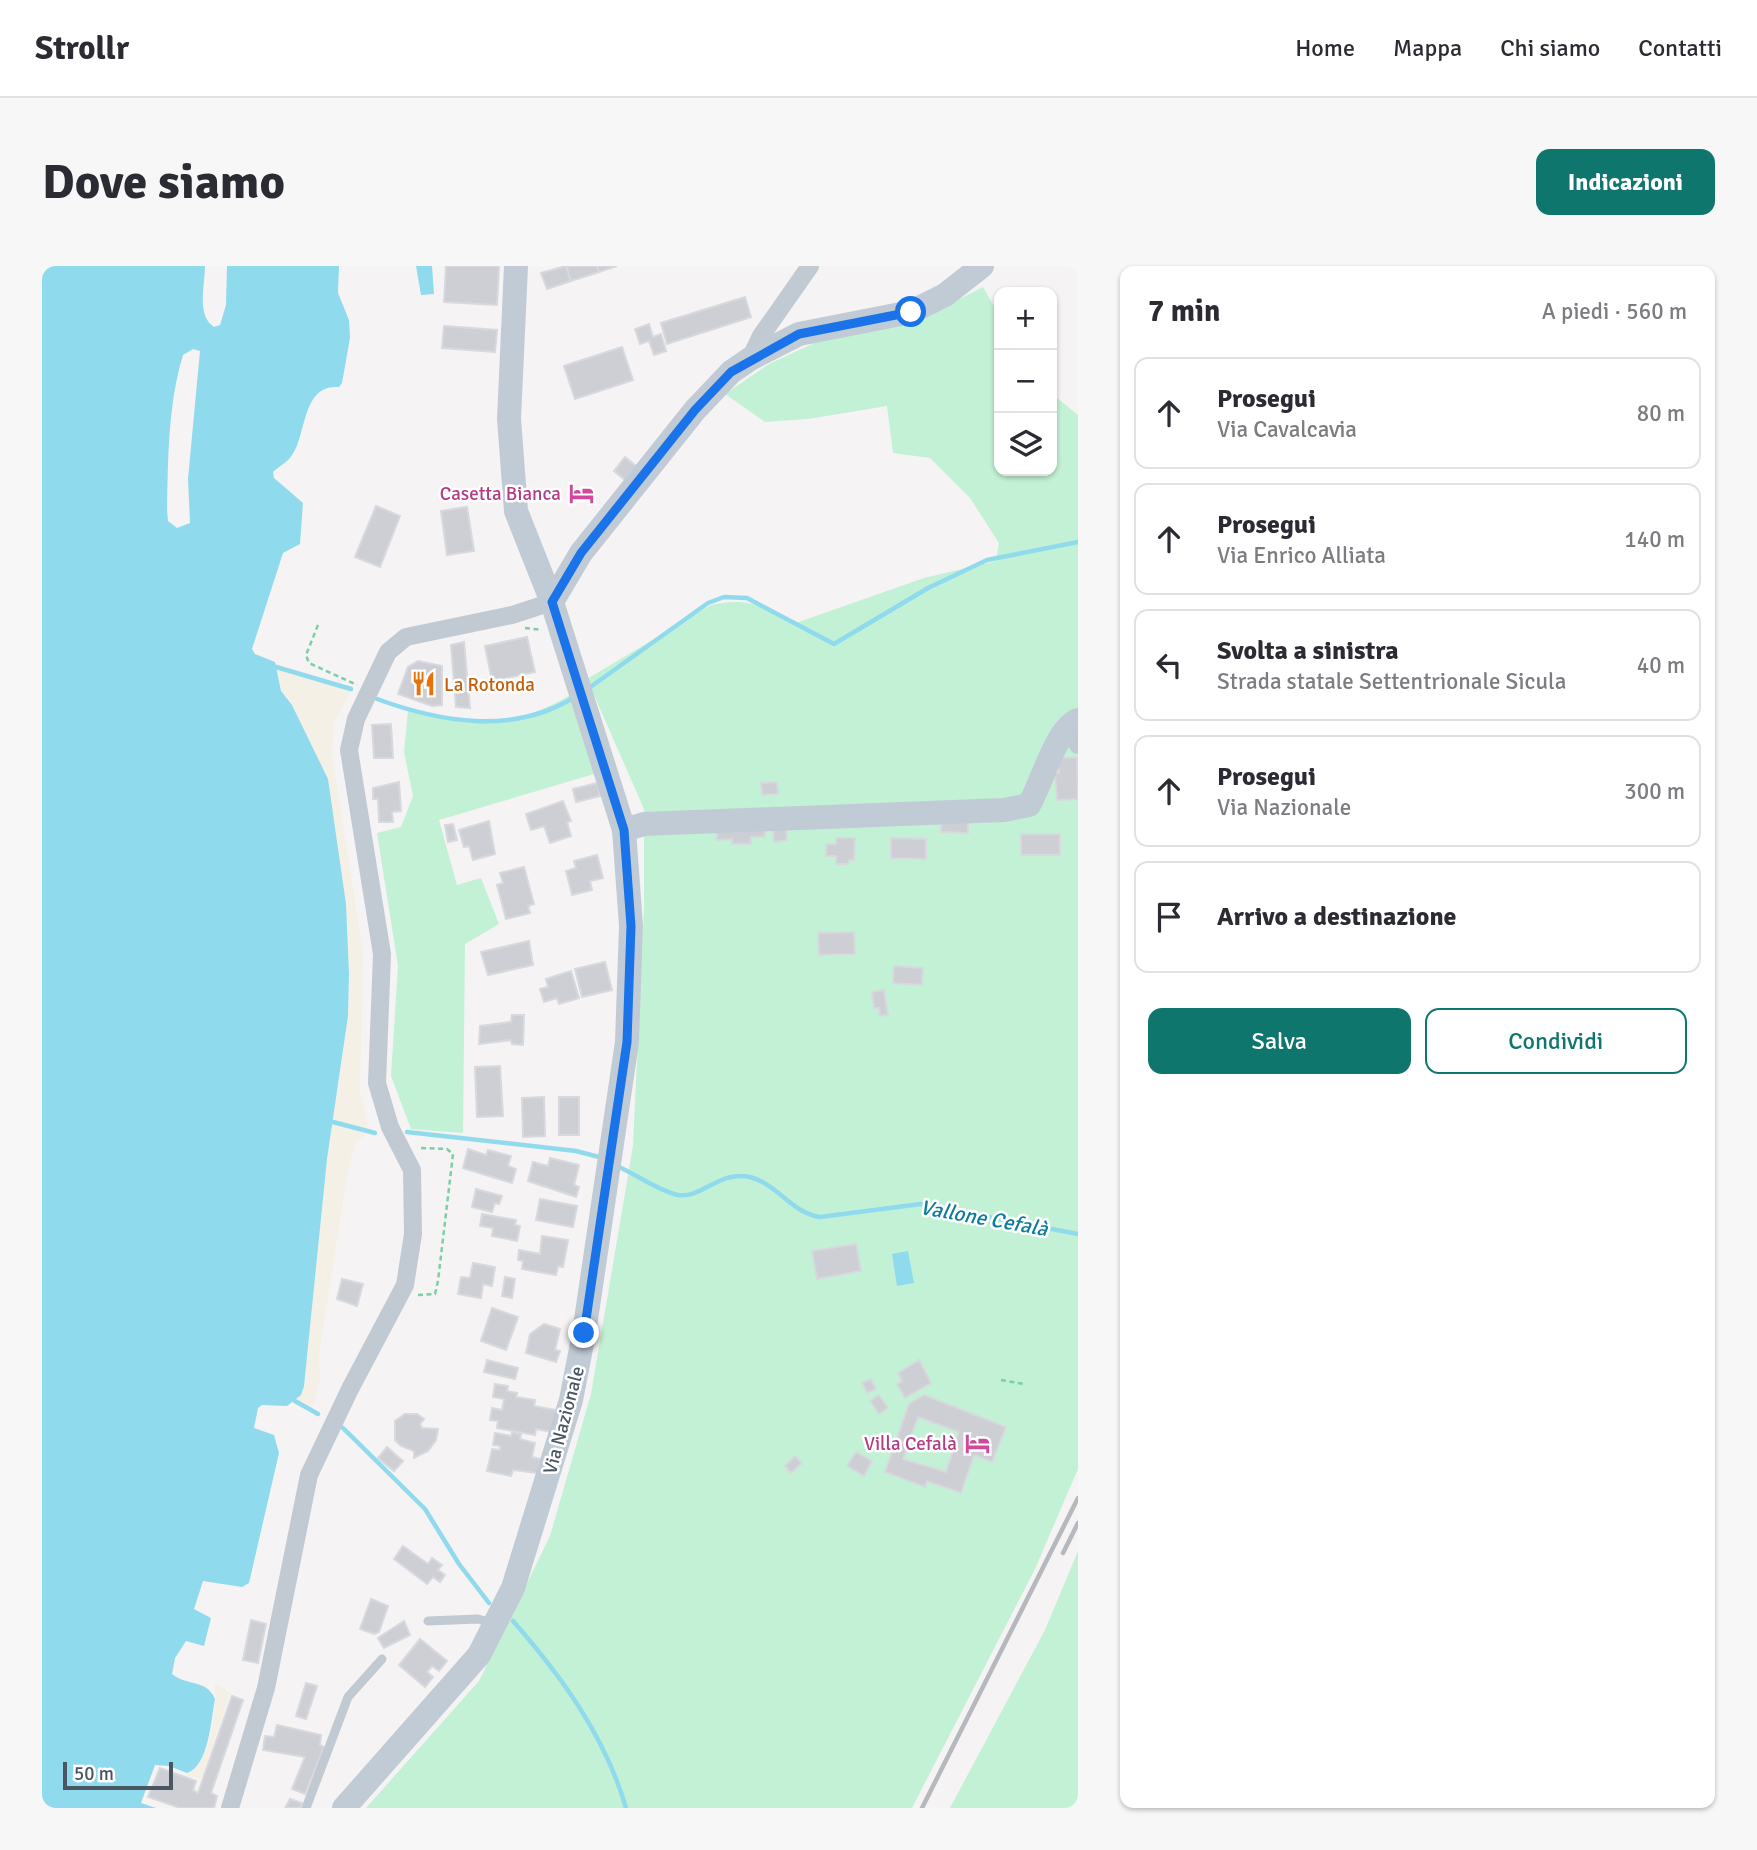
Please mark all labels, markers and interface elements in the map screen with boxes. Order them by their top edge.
text: Strollr [35,28,129,69]
text: Home [1295,33,1355,63]
text: Mappa [1393,33,1462,63]
text: Chi siamo [1500,33,1600,63]
text: Contatti [1638,33,1722,63]
button: Indicazioni [1536,149,1715,215]
text: Dove siamo [42,152,285,212]
map controls [994,287,1057,476]
button: + [994,287,1057,350]
text: 7 min [1148,293,1220,330]
route start [895,296,926,327]
text: A piedi · 560 m [1542,297,1687,326]
button: − [994,350,1057,413]
text: Prosegui [1217,383,1316,415]
icon: ahead [1150,394,1188,432]
text: 80 m [1637,399,1685,428]
button: layers [994,413,1057,476]
text: Via Cavalcavia [1217,415,1357,444]
hotel icon: Casetta Bianca [567,479,595,507]
place label: Casetta Bianca [440,482,561,506]
text: Prosegui [1217,509,1316,541]
icon: ahead [1150,520,1188,558]
text: 140 m [1624,525,1685,554]
text: Via Enrico Alliata [1217,541,1386,570]
text: Svolta a sinistra [1217,635,1399,667]
icon: left [1150,646,1188,684]
text: 40 m [1637,651,1685,680]
text: Strada statale Settentrionale Sicula [1217,667,1566,696]
restaurant icon: La Rotonda [410,670,438,698]
place label: La Rotonda [444,673,535,697]
text: Prosegui [1217,761,1316,793]
icon: ahead [1150,772,1188,810]
text: 300 m [1624,777,1685,806]
text: Via Nazionale [1217,793,1351,822]
icon: arrive [1150,898,1188,936]
text: Arrivo a destinazione [1217,901,1457,933]
button: Salva [1148,1008,1411,1074]
button: Condividi [1425,1008,1687,1074]
water label: Vallone Cefalà [918,1194,1051,1242]
route end [568,1317,599,1348]
street label: Via Nazionale [538,1364,590,1477]
hotel icon: Villa Cefalà [963,1429,991,1457]
place label: Villa Cefalà [864,1432,957,1456]
scale bar [63,1759,173,1791]
text: 50 m [74,1762,114,1786]

